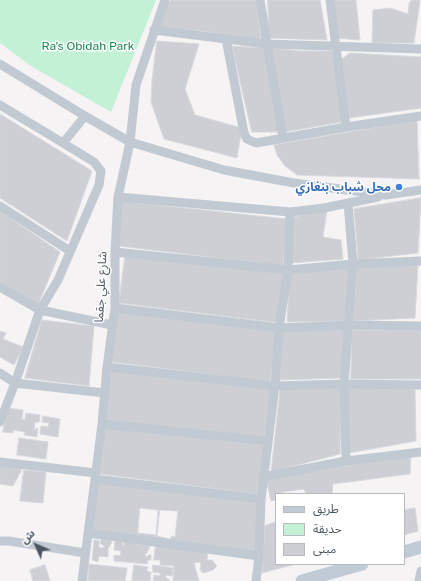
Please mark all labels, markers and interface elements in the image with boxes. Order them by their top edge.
park label: Ra's Obidah Park [41,39,135,53]
place label: محل شباب بنغازي [296,180,391,194]
marker: محل شباب بنغازي [394,182,404,192]
street label: شارع علي جقما [92,251,110,323]
legend [275,493,405,565]
text: طريق [313,502,339,516]
text: حديقة [313,522,342,536]
north arrow [16,525,56,565]
text: ش [18,527,37,546]
text: مبنى [313,542,336,556]

